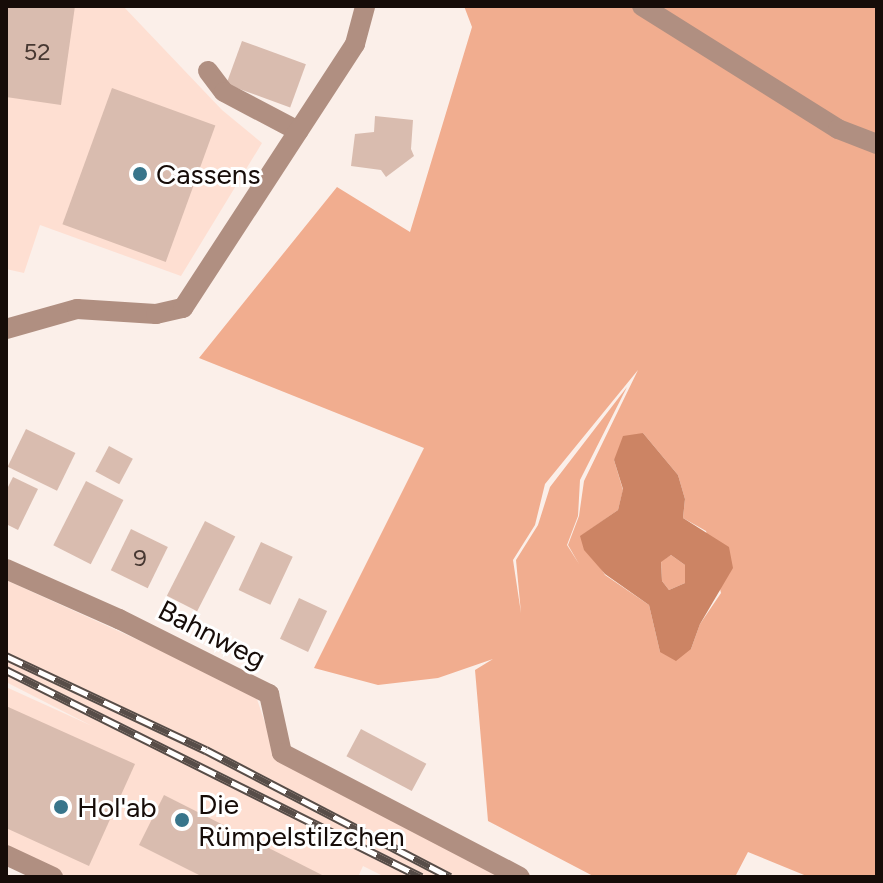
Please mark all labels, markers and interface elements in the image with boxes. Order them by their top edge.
house number: 52 [23,38,51,66]
place label: Cassens [156,157,261,191]
marker: Cassens [131,165,149,183]
house number: 9 [133,544,147,572]
street label: Bahnweg [153,593,271,675]
place label: Die Rümpelstilzchen [198,787,405,853]
place label: Hol'ab [77,790,157,824]
marker: Hol'ab [52,798,70,816]
marker: Die Rümpelstilzchen [173,811,191,829]

